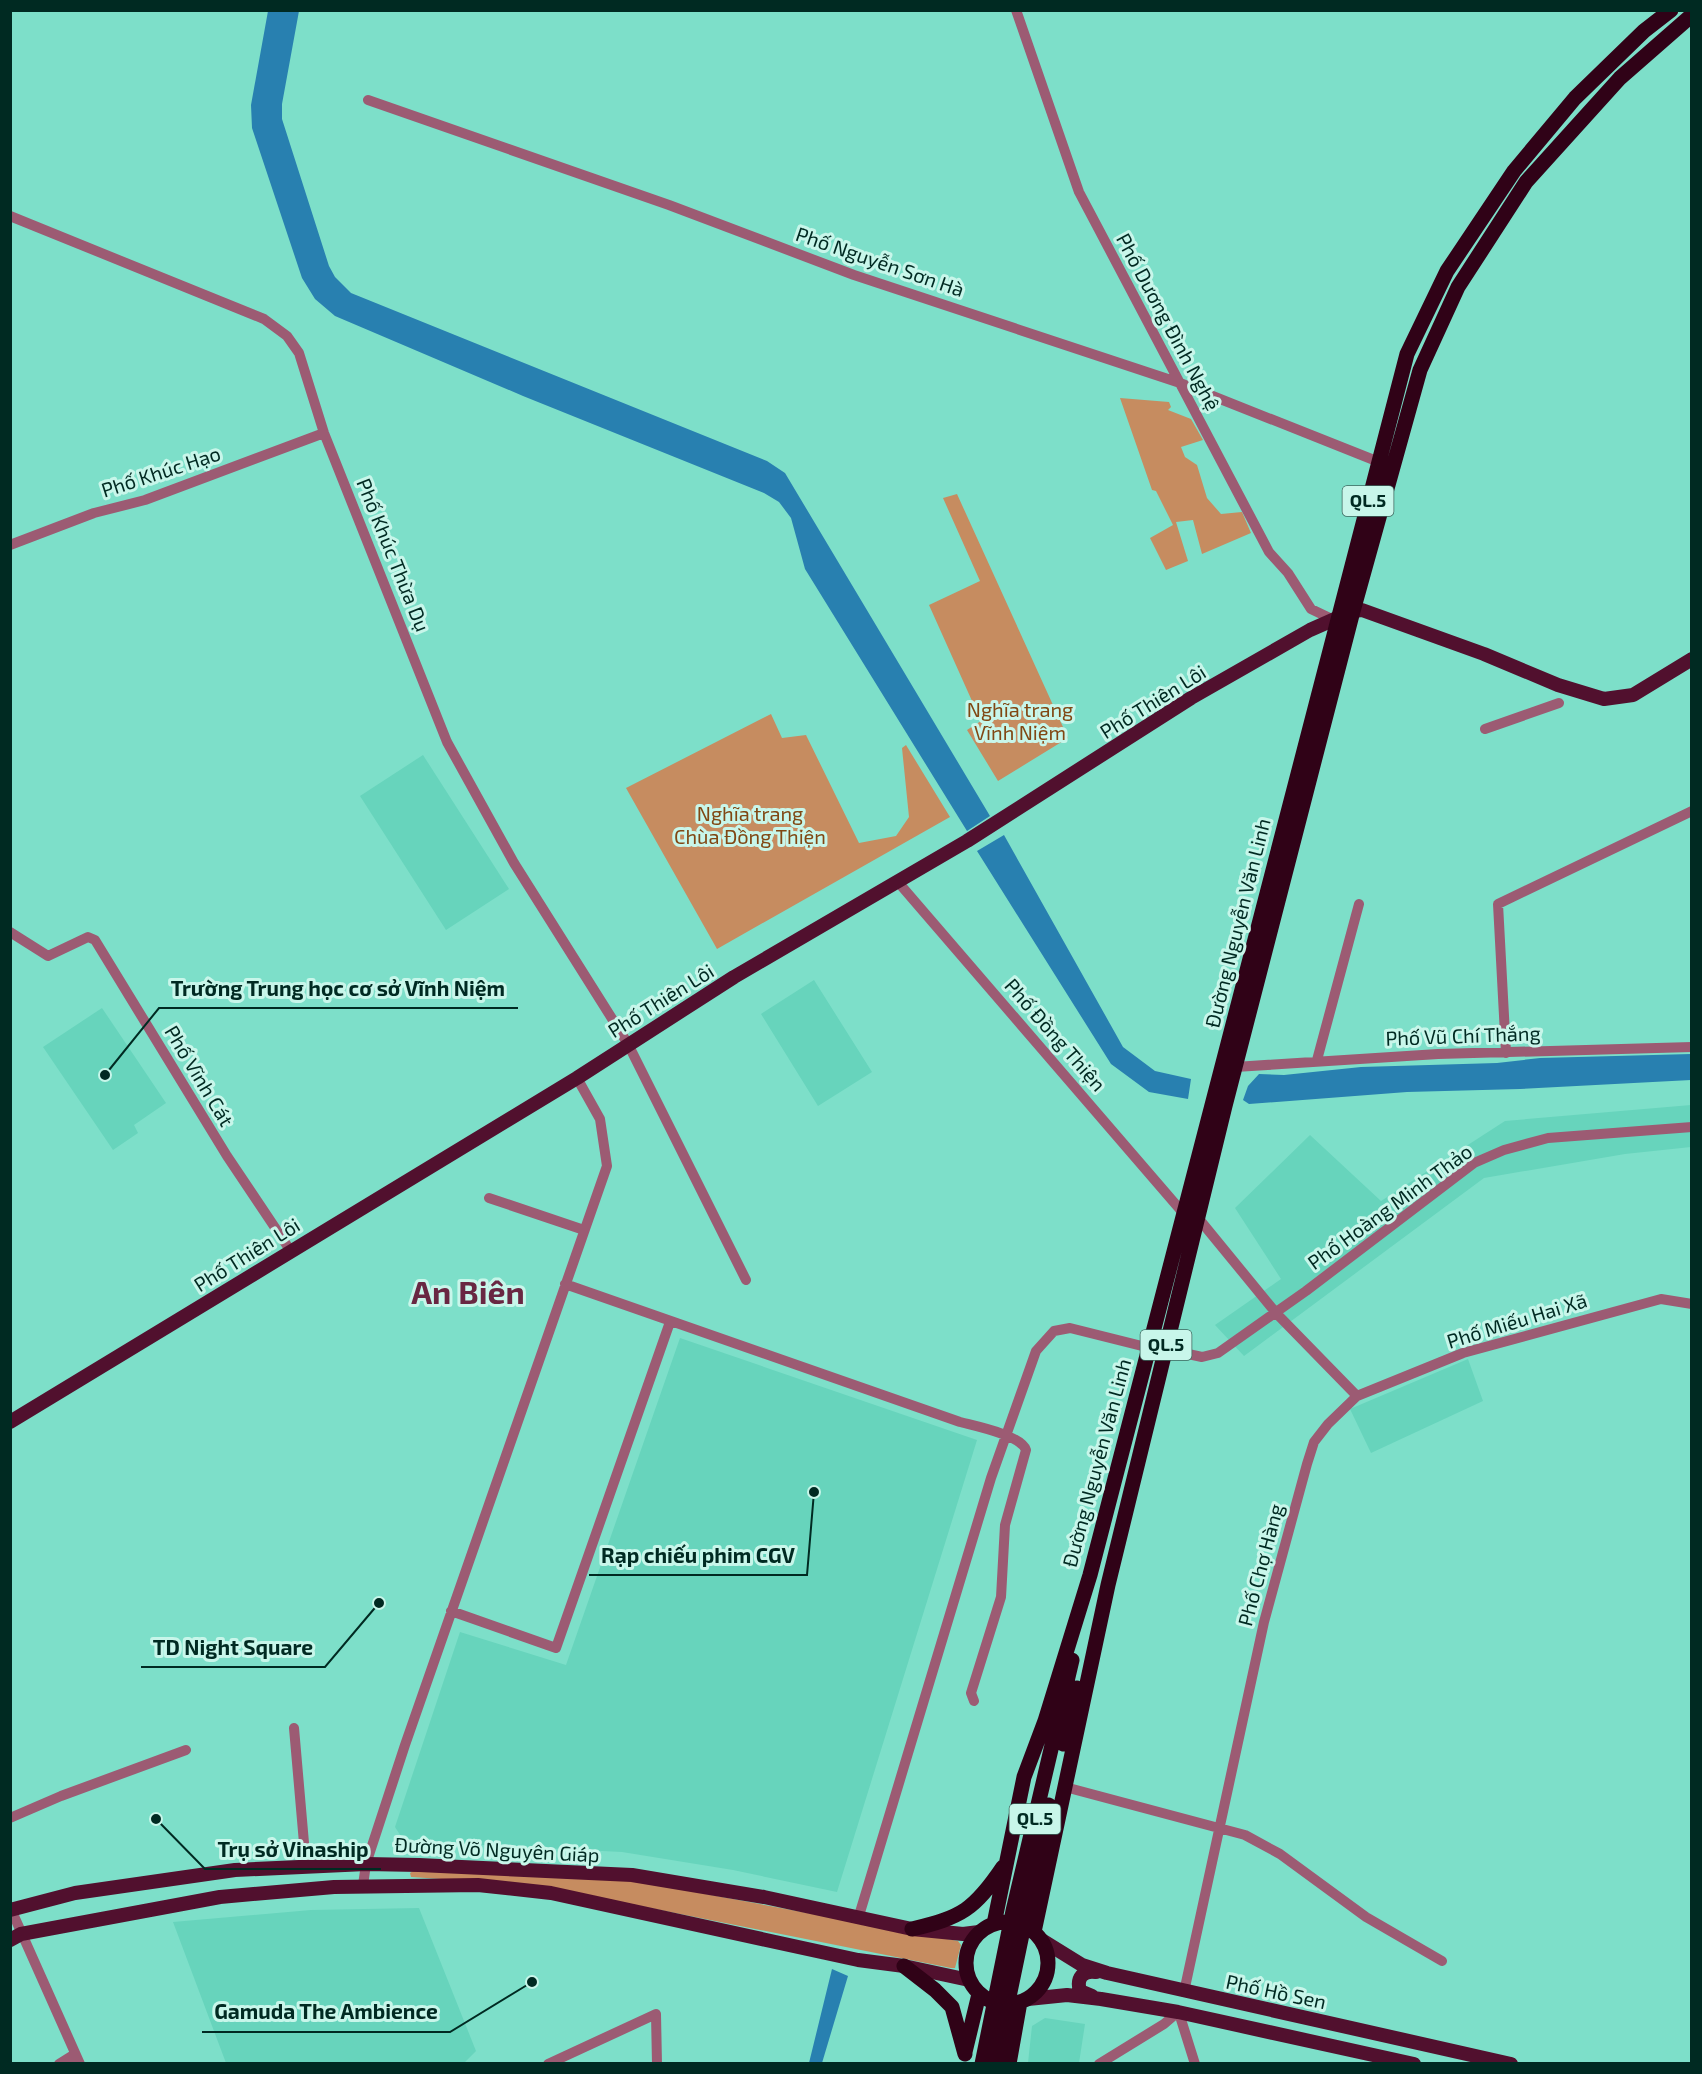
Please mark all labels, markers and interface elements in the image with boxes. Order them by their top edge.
street label: Phố Nguyễn Sơn Hà [793,221,968,301]
street label: Phố Dương Đình Nghệ [1112,229,1226,414]
street label: Phố Khúc Hạo [98,440,223,502]
street label: Phố Khúc Thừa Dụ [352,474,436,635]
road number: QL.5 [1342,486,1394,516]
street label: Phố Thiên Lôi [1095,659,1210,743]
park label: Nghĩa trang Vĩnh Niệm [967,697,1073,744]
park label: Nghĩa trang Chùa Đồng Thiện [674,801,826,848]
street label: Đường Nguyễn Văn Linh [1199,816,1275,1030]
street label: Phố Thiên Lôi [603,958,718,1042]
callout: Trường Trung học cơ sở Vĩnh Niệm [159,969,518,1008]
street label: Phố Đồng Thiện [1000,973,1111,1096]
text: Trường Trung học cơ sở Vĩnh Niệm [171,975,505,1000]
street label: Phố Vũ Chí Thắng [1385,1020,1541,1050]
street label: Phố Vĩnh Cát [160,1021,240,1131]
street label: Phố Hoàng Minh Thảo [1302,1138,1476,1274]
street label: Phố Thiên Lôi [189,1212,304,1296]
district label: An Biên [411,1272,525,1310]
street label: Phố Miếu Hai Xã [1444,1287,1590,1353]
road number: QL.5 [1140,1330,1192,1360]
street label: Đường Nguyễn Văn Linh [1057,1356,1135,1570]
street label: Phố Chợ Hàng [1232,1501,1288,1628]
callout: Rạp chiếu phim CGV [589,1536,807,1575]
text: Rạp chiếu phim CGV [601,1542,795,1567]
callout: TD Night Square [141,1628,325,1667]
text: TD Night Square [153,1634,313,1659]
road number: QL.5 [1010,1804,1060,1834]
callout: Trụ sở Vinaship [205,1830,381,1869]
street label: Đường Võ Nguyên Giáp [394,1832,600,1866]
text: Trụ sở Vinaship [217,1836,369,1861]
street label: Phố Hồ Sen [1224,1969,1329,2013]
callout: Gamuda The Ambience [202,1993,450,2032]
text: Gamuda The Ambience [214,1998,438,2023]

